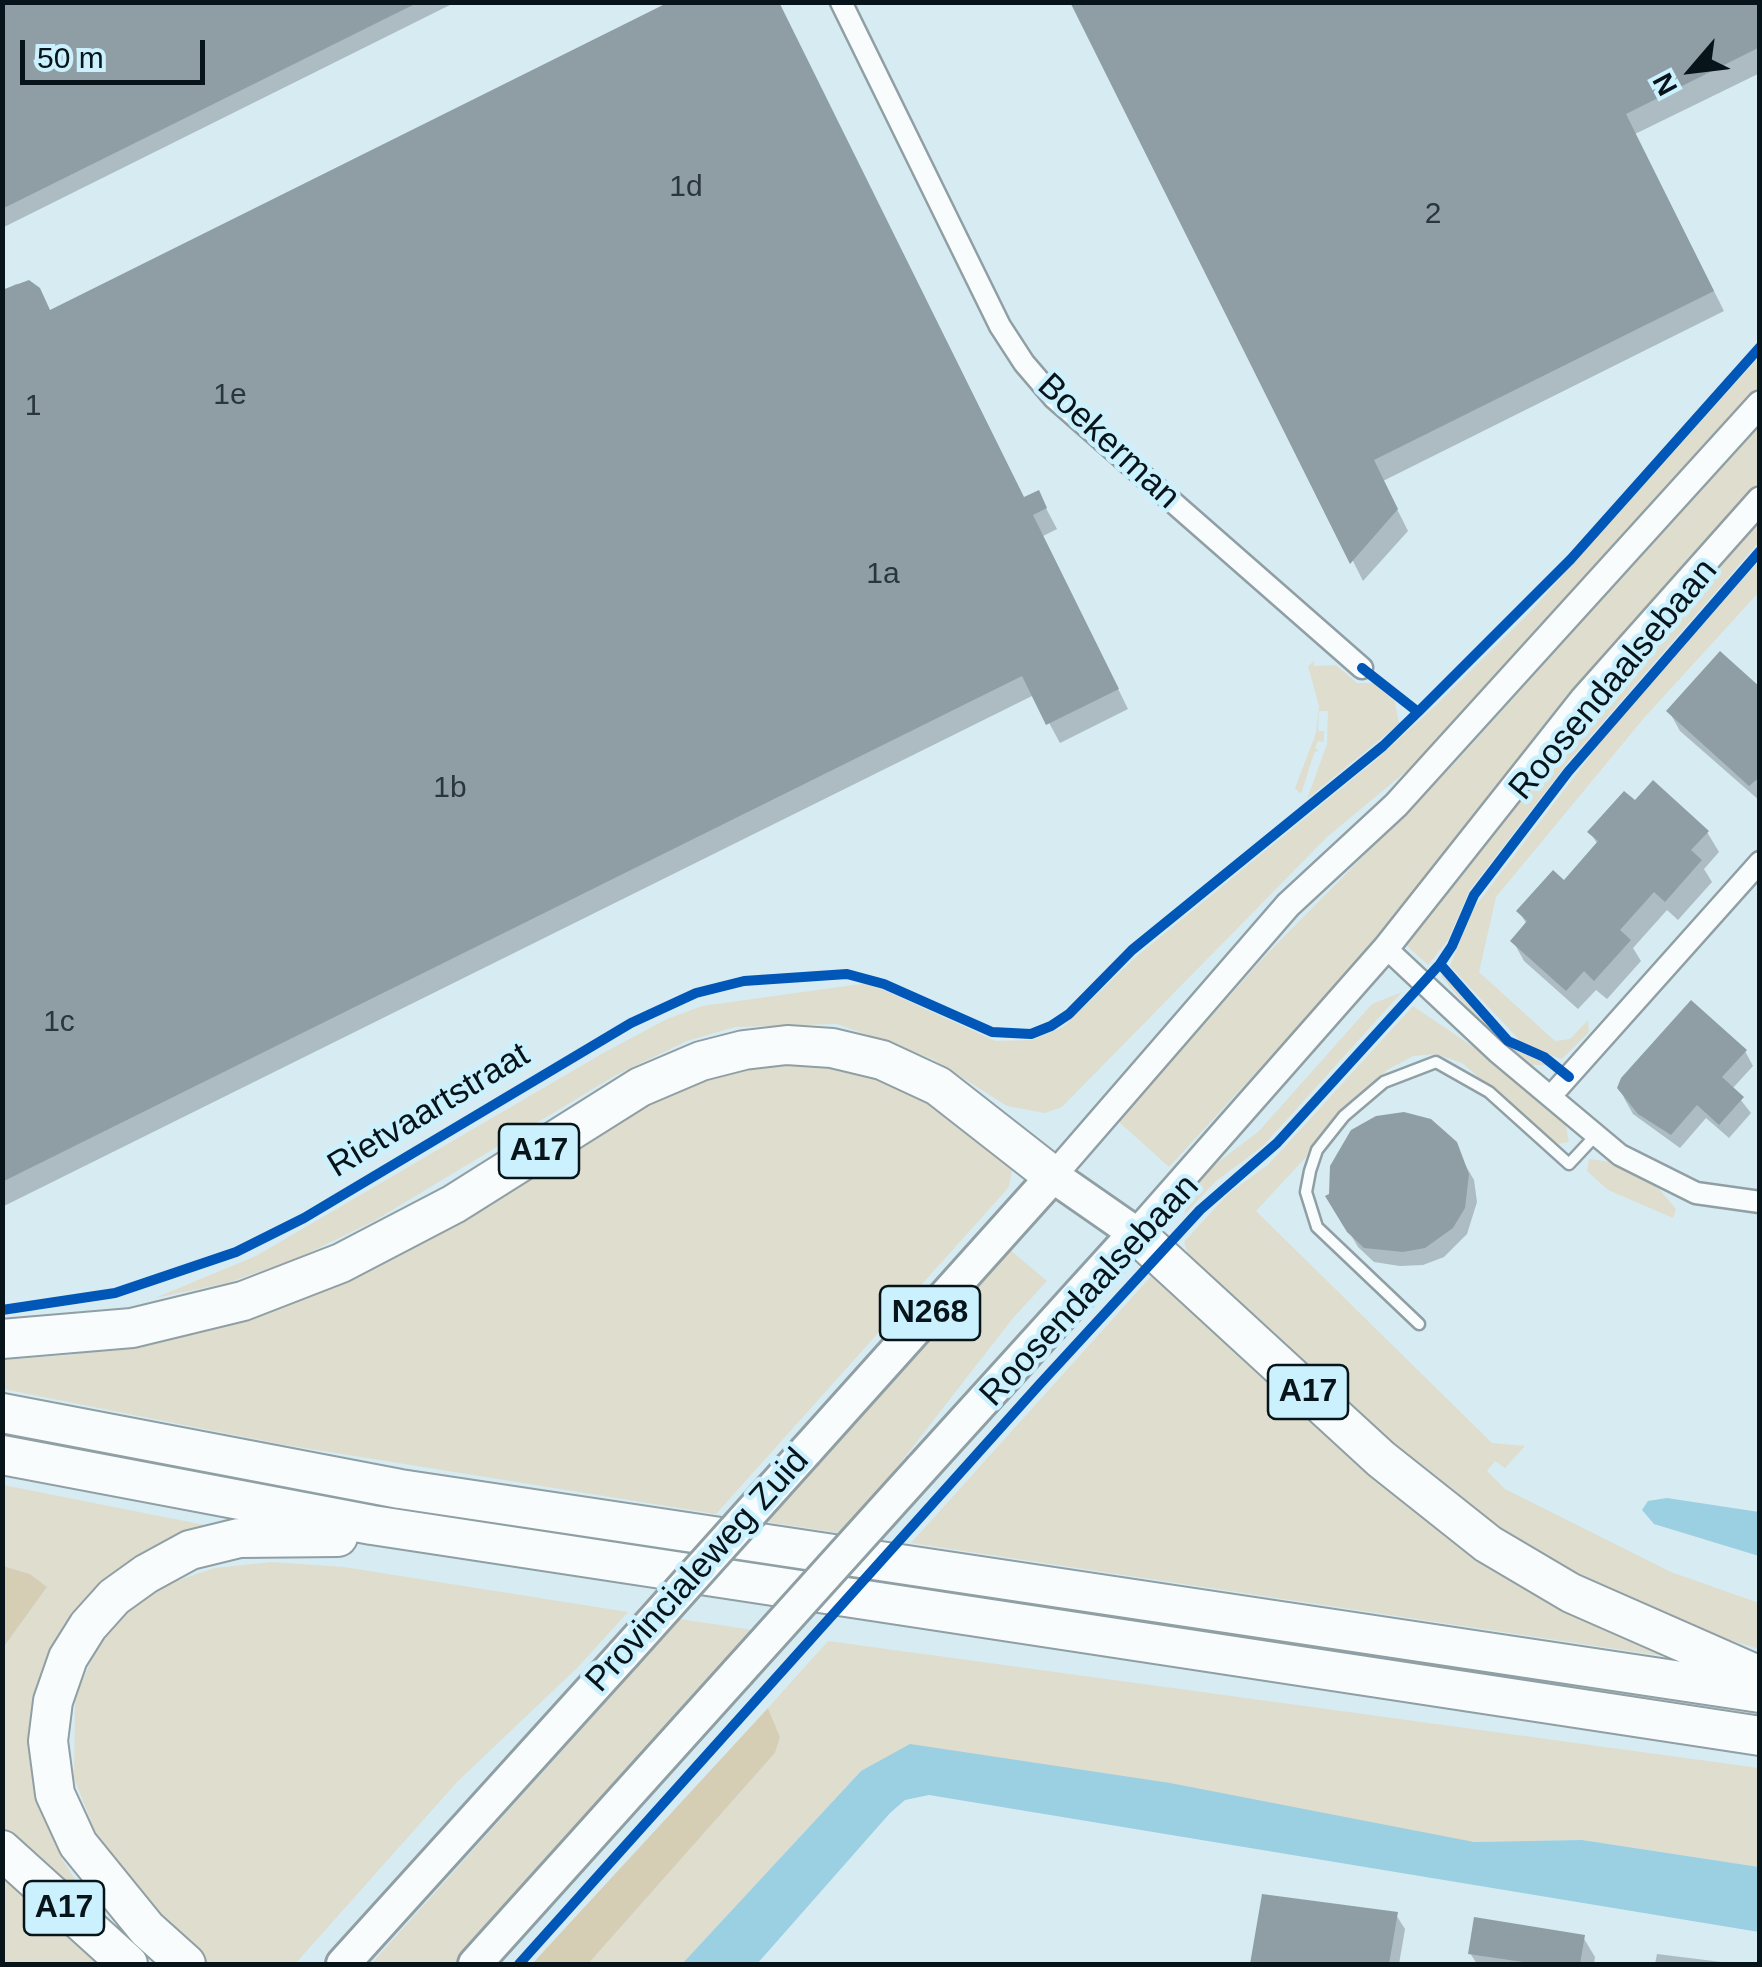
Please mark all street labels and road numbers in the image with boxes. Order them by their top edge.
street label: Boekerman [1028,366,1188,518]
street label: Roosendaalsebaan [1501,551,1727,809]
street label: Rietvaartstraat [321,1034,537,1188]
road number: A17 [499,1124,579,1178]
street label: Roosendaalsebaan [972,1166,1208,1416]
road number: N268 [880,1286,980,1340]
road number: A17 [1268,1365,1348,1419]
street label: Provincialeweg Zuid [578,1441,818,1701]
road number: A17 [24,1881,104,1935]

